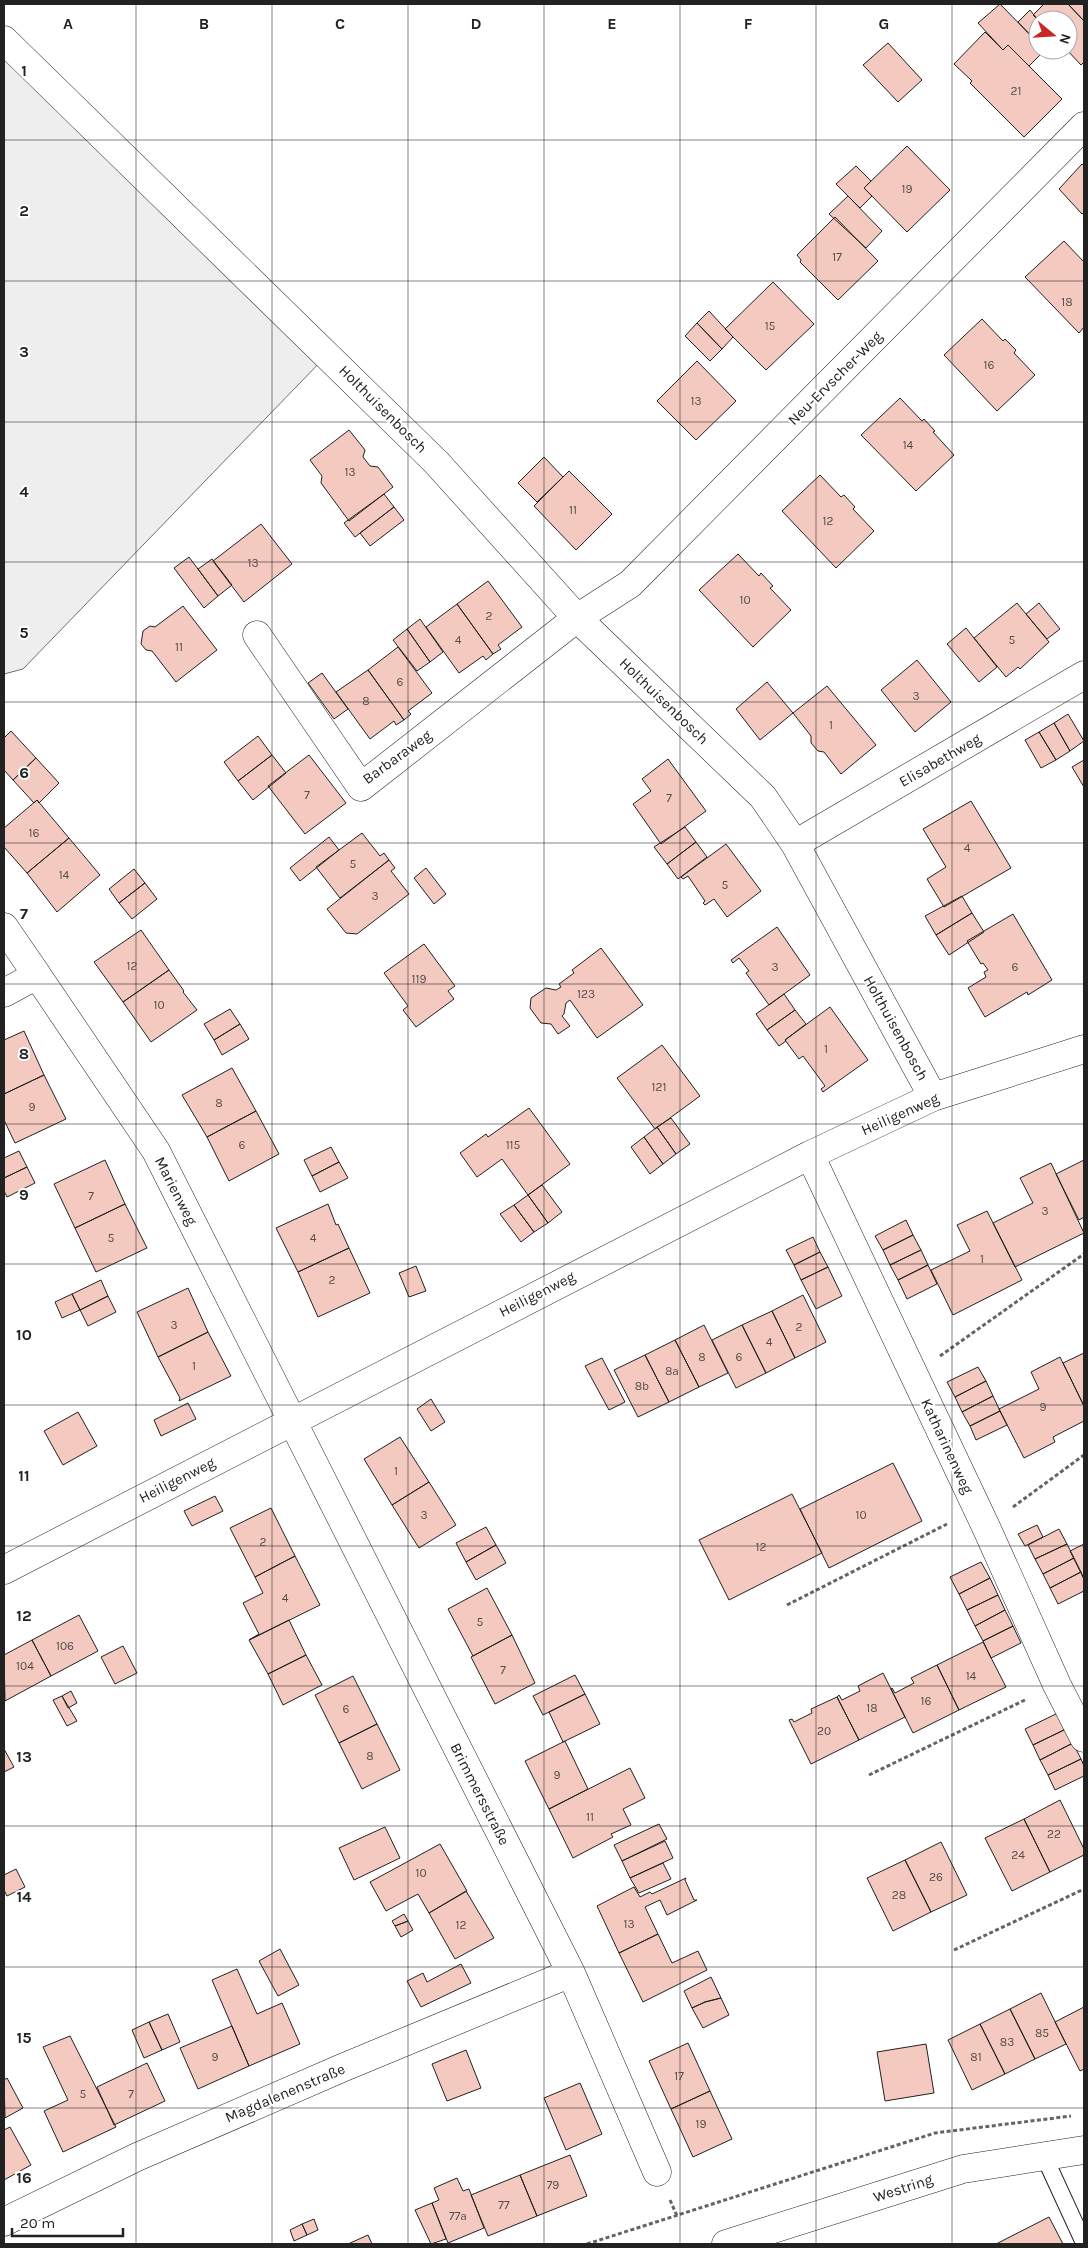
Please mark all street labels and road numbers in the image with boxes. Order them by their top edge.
street label: Neu-Ervscher-Weg [784,327,886,429]
street label: Holthuisenbosch [335,361,431,457]
street label: Holthuisenbosch [616,654,712,748]
street label: Barbaraweg [359,726,435,788]
street label: Elisabethweg [896,729,985,791]
street label: Holthuisenbosch [860,972,932,1084]
street label: Heiligenweg [858,1089,942,1139]
street label: Marienweg [151,1154,201,1229]
street label: Heiligenweg [496,1267,579,1321]
street label: Katharinenweg [917,1395,977,1497]
street label: Heiligenweg [136,1453,219,1507]
street label: Brimmersstraße [446,1740,514,1848]
street label: Magdalenenstraße [222,2060,348,2126]
street label: Westring [871,2170,936,2206]

